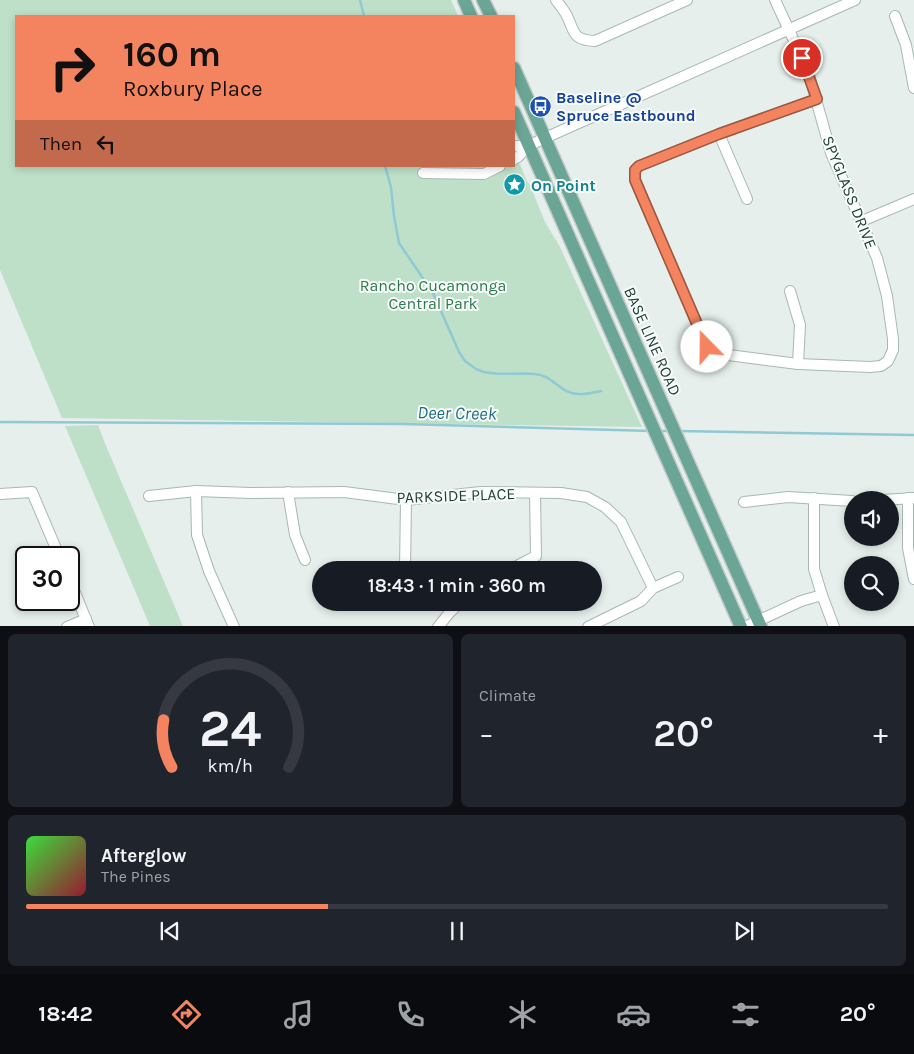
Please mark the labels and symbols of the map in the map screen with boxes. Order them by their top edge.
pin [781,37,823,79]
place label: Baseline @ Spruce Eastbound [556,88,695,125]
bus stop icon: Baseline @ Spruce Eastbound [528,94,552,118]
street label: SPYGLASS DRIVE [818,133,881,252]
place icon: On Point [503,173,527,197]
place label: On Point [531,176,596,195]
park label: Rancho Cucamonga Central Park [360,276,506,313]
street label: BASE LINE ROAD [620,284,685,399]
position arrow [680,320,732,372]
water label: Deer Creek [417,401,498,425]
street label: PARKSIDE PLACE [396,484,516,507]
speed limit sign: 30 [15,546,80,611]

